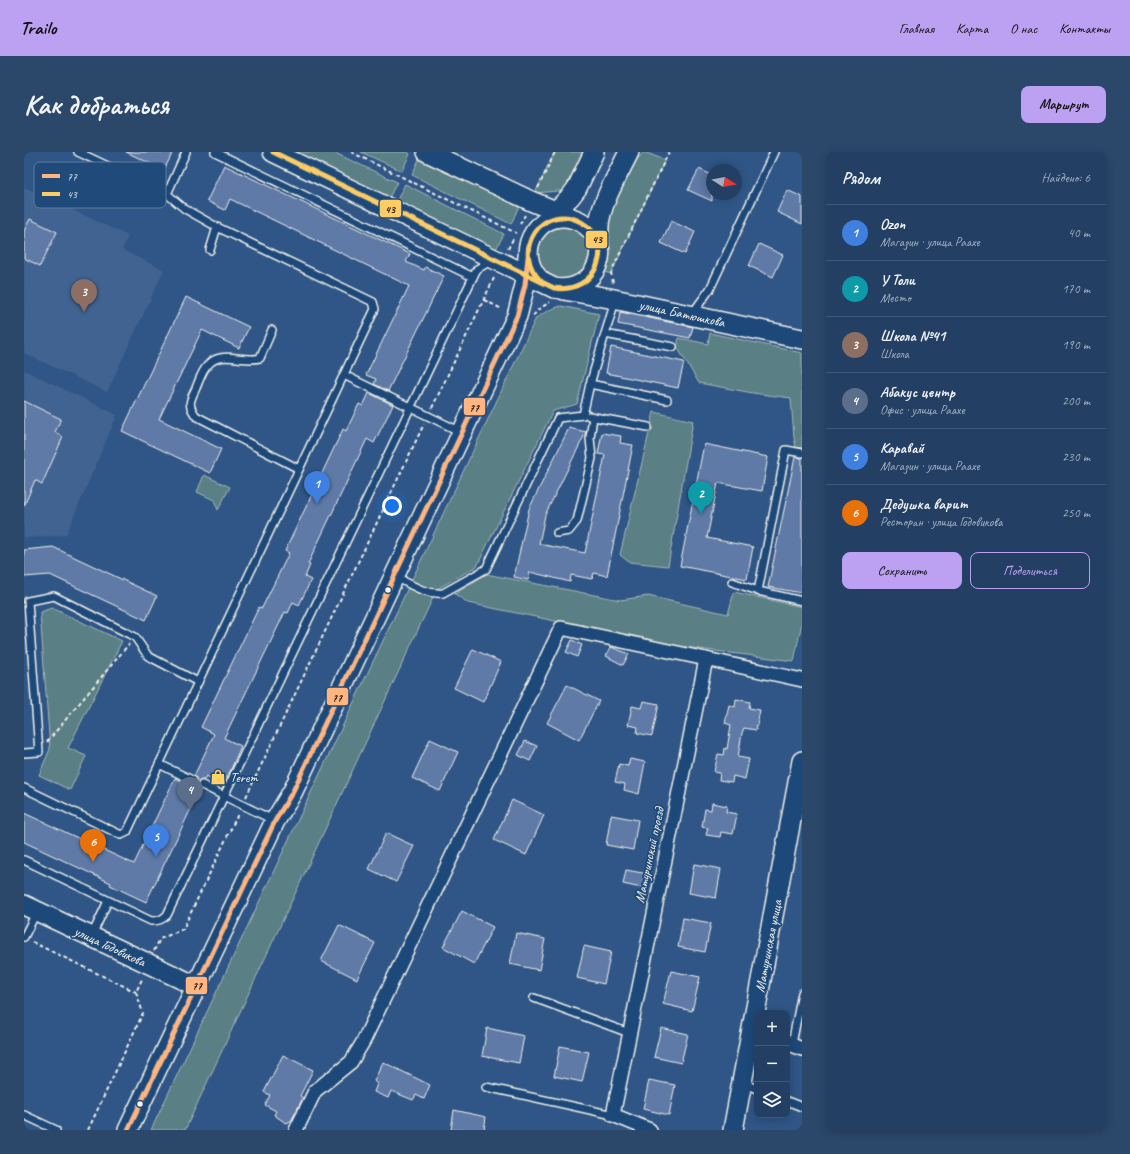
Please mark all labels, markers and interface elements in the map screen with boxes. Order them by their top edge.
text: Trailo [20,16,56,40]
text: Главная [899,20,934,37]
text: Карта [956,20,988,37]
text: О нас [1010,20,1037,37]
text: Контакты [1059,20,1110,37]
button: Маршрут [1021,86,1106,123]
text: Как добраться [24,87,169,122]
legend [34,162,166,208]
north arrow [706,164,742,200]
text: Рядом [842,168,880,189]
text: 77 [67,169,78,183]
text: Найдено: 6 [1042,170,1090,186]
text: 43 [67,187,78,201]
line badge: 43 [379,199,402,218]
text: 43 [385,202,396,216]
text: Ozon [880,215,905,234]
text: 1 [852,225,858,241]
text: 40 m [1068,225,1090,241]
line badge: 43 [585,230,608,249]
text: 43 [592,232,603,246]
text: Магазин · улица Раахе [880,234,980,250]
text: У Толи [880,271,915,290]
pin: 3 [71,279,97,312]
text: 2 [852,281,858,297]
text: 170 m [1062,281,1090,297]
text: Место [880,290,911,306]
street label: улица Батюшкова [637,296,727,331]
text: Школа №41 [880,327,945,346]
text: 3 [852,337,858,353]
text: 190 m [1062,337,1090,353]
text: Школа [880,346,909,362]
text: Абакус центр [880,383,955,402]
text: 4 [852,393,858,409]
text: 200 m [1062,393,1090,409]
line badge: 77 [463,397,486,416]
text: 77 [469,400,480,414]
text: Офис · улица Раахе [880,402,965,418]
text: Каравай [880,439,924,458]
text: 5 [852,449,858,465]
text: 230 m [1062,449,1090,465]
text: Магазин · улица Раахе [880,458,980,474]
pin: 1 [304,471,330,504]
pin: 2 [688,481,714,514]
text: Дедушка варит [880,495,968,514]
your location [382,496,402,516]
text: 6 [852,505,858,521]
text: 250 m [1062,505,1090,521]
text: Ресторан · улица Годовикова [880,514,1003,530]
button: Сохранить [842,552,962,589]
button: Поделиться [970,552,1090,589]
unlabelled marker [383,585,393,595]
line badge: 77 [326,687,349,706]
text: 77 [332,690,343,704]
shop icon: Terem [209,768,227,786]
place label: Terem [230,769,259,786]
pin: 4 [177,777,203,810]
street label: Матуринский проезд [631,804,668,904]
pin: 5 [143,824,169,857]
pin: 6 [80,829,106,862]
street label: Матуринская улица [751,897,786,994]
street label: улица Годовикова [71,922,149,971]
line badge: 77 [185,976,208,995]
text: 77 [192,978,203,992]
map controls [754,1010,790,1118]
button: + [754,1010,790,1046]
button: − [754,1046,790,1082]
button: layers [754,1082,790,1118]
unlabelled marker [135,1099,145,1109]

